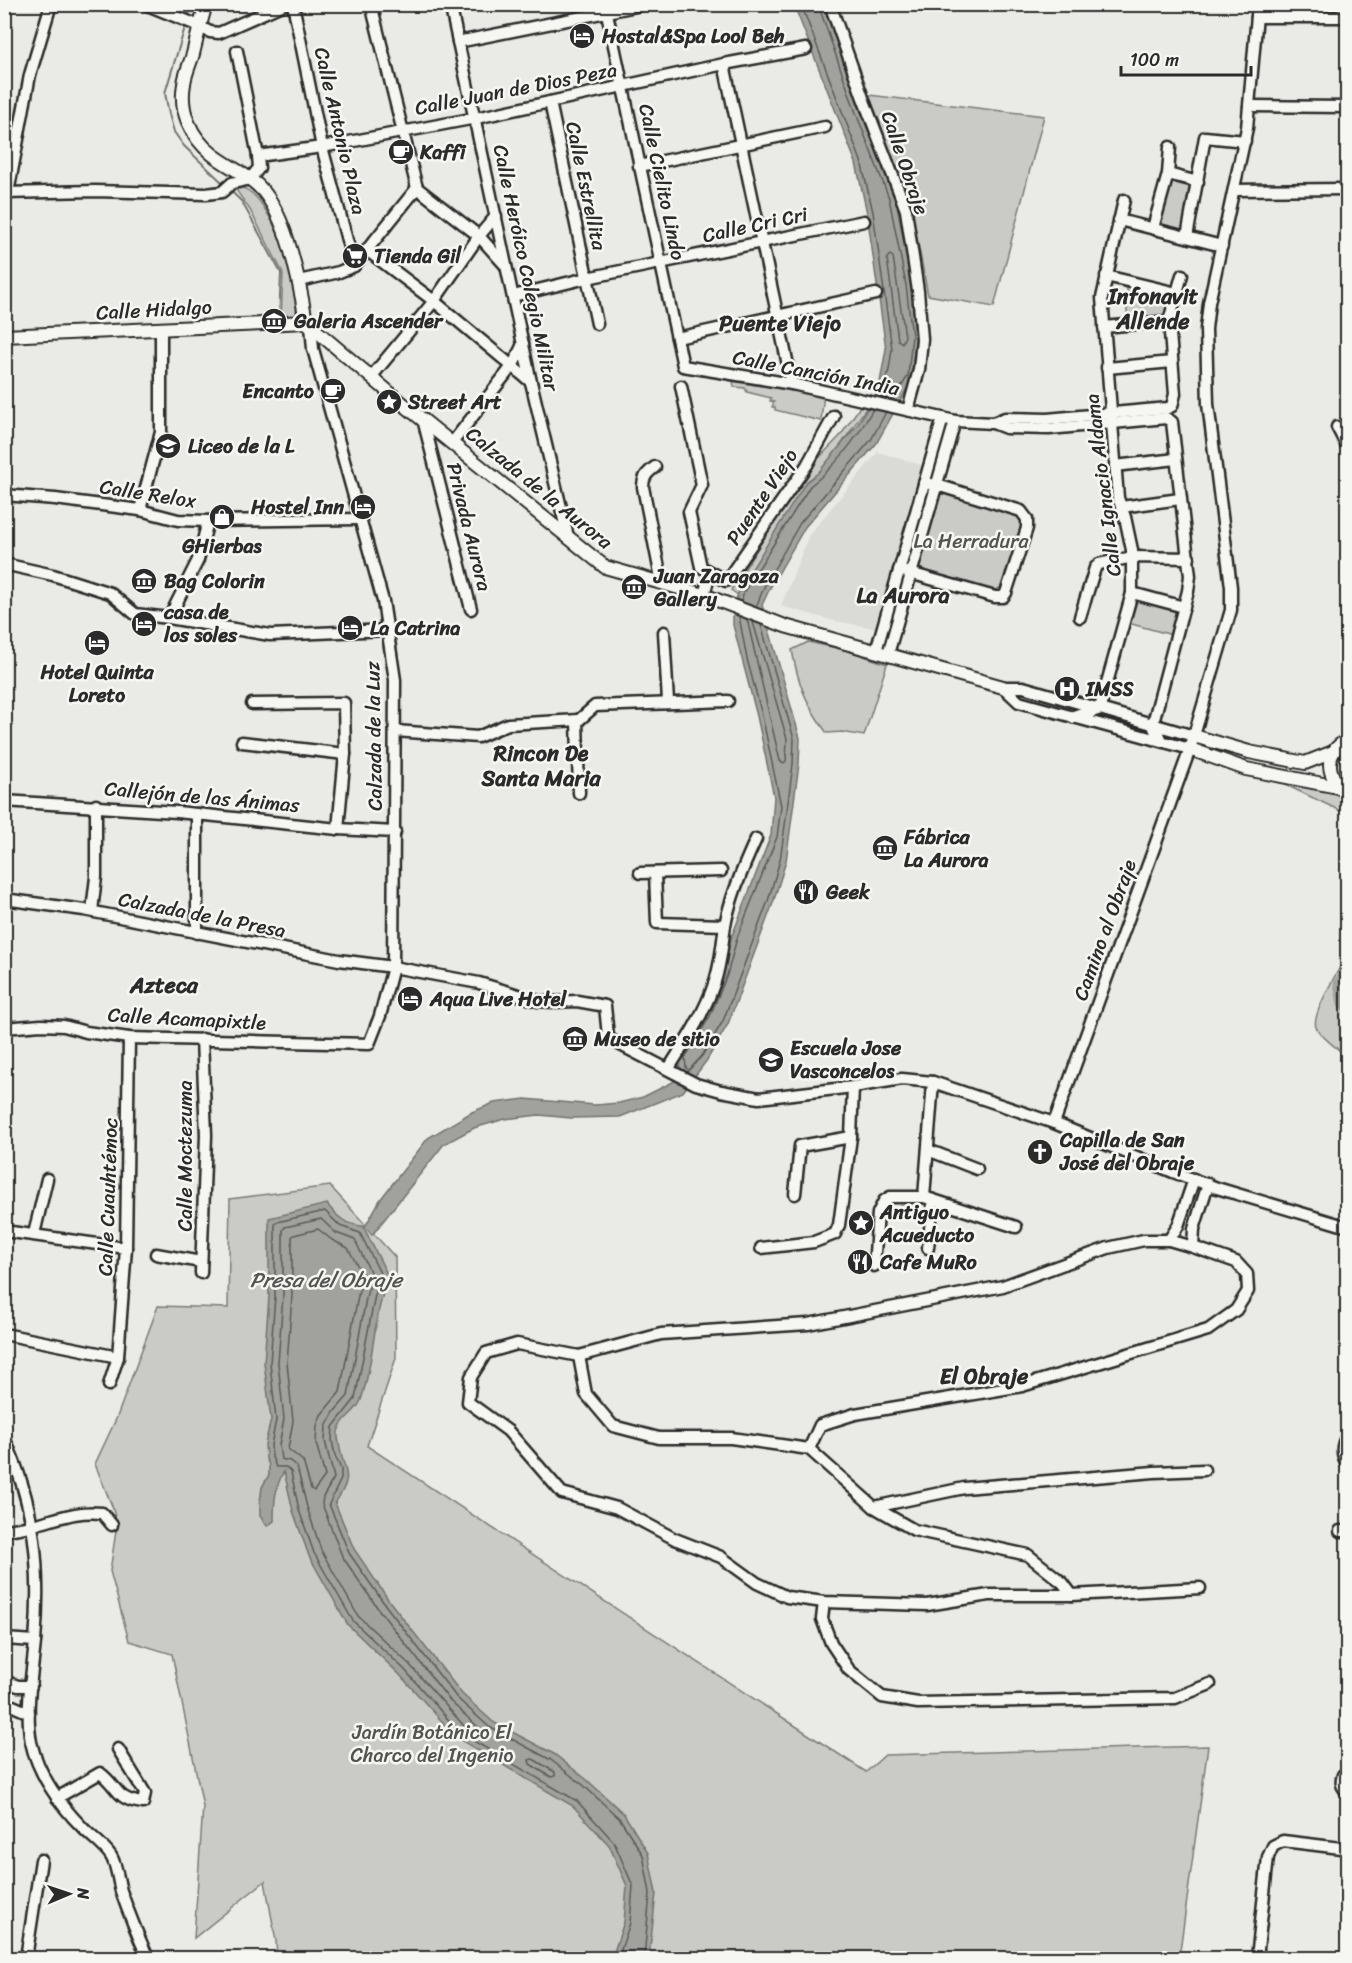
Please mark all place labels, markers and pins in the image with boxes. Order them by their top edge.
place label: Hostal&Spa Lool Beh [601,19,785,54]
hotel icon: Hostal&Spa Lool Beh [567,21,597,51]
place label: Kaffi [419,135,467,170]
cafe icon: Kaffi [386,137,416,167]
place label: Tienda Gil [374,239,462,274]
supermarket icon: Tienda Gil [340,241,370,271]
place label: Galeria Ascender [293,304,444,339]
museum icon: Galeria Ascender [259,306,289,336]
place label: Encanto [242,374,315,409]
cafe icon: Encanto [318,376,348,406]
place label: Street Art [407,385,502,420]
place icon: Street Art [374,387,404,417]
place label: Liceo de la L [188,429,295,464]
school or university icon: Liceo de la L [153,431,183,461]
place label: Hostel Inn [250,490,344,525]
hotel icon: Hostel Inn [348,492,378,522]
shop icon: GHierbas [207,502,237,532]
place label: GHierbas [181,529,263,564]
place label: Juan Zaragoza Gallery [653,559,780,617]
place label: Bag Colorin [164,564,265,599]
museum icon: Bag Colorin [129,566,159,596]
museum icon: Juan Zaragoza Gallery [619,572,649,602]
place label: casa de los soles [163,595,238,653]
hotel icon: casa de los soles [129,609,159,639]
place label: La Catrina [370,611,460,646]
hotel icon: La Catrina [335,613,365,643]
hotel icon: Hotel Quinta Loreto [82,628,112,658]
place label: Hotel Quinta Loreto [39,655,154,713]
place label: IMSS [1085,672,1134,707]
hospital icon: IMSS [1052,674,1082,704]
place label: Fábrica La Aurora [903,820,989,878]
museum icon: Fábrica La Aurora [870,833,900,863]
place label: Geek [825,875,871,910]
restaurant icon: Geek [791,877,821,907]
place label: Aqua Live Hotel [429,982,567,1017]
hotel icon: Aqua Live Hotel [395,984,425,1014]
place label: Museo de sitio [593,1022,721,1057]
museum icon: Museo de sitio [560,1024,590,1054]
place label: Escuela Jose Vasconcelos [790,1031,902,1089]
school or university icon: Escuela Jose Vasconcelos [756,1045,786,1075]
place label: Capilla de San José del Obraje [1059,1123,1195,1181]
church icon: Capilla de San José del Obraje [1025,1137,1055,1167]
place label: Antiguo Acueducto [879,1195,975,1253]
place icon: Antiguo Acueducto [846,1208,876,1238]
place label: Cafe MuRo [879,1245,978,1280]
restaurant icon: Cafe MuRo [845,1247,875,1277]

